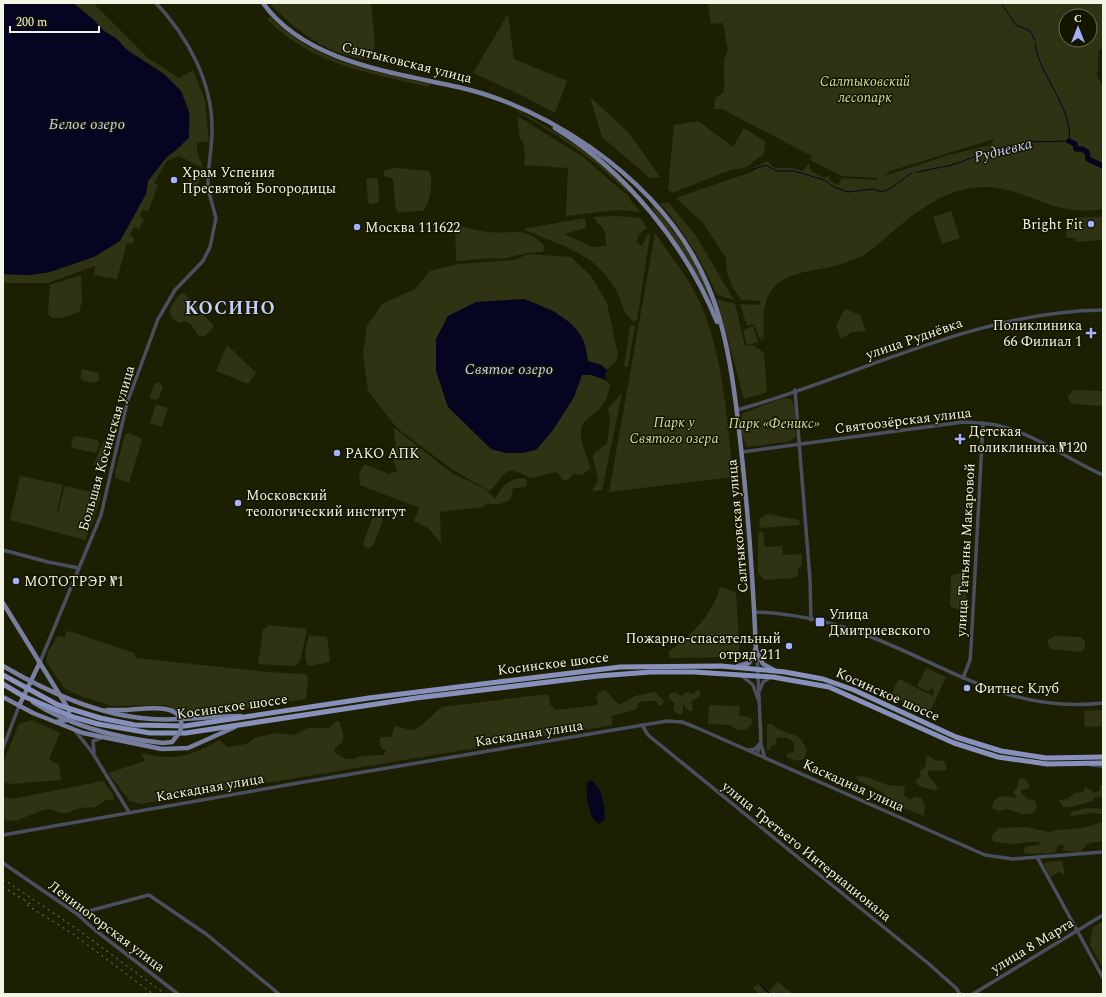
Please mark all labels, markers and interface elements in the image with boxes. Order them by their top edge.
scale bar [10,8,99,34]
north arrow [1058,8,1098,48]
text: С [1074,10,1082,27]
text: 200 m [16,13,47,32]
street label: Салтыковская улица [339,36,474,89]
park label: Салтыковский лесопарк [820,71,911,108]
water label: Белое озеро [49,113,125,136]
water label: Рудневка [972,132,1035,169]
place label: Храм Успения Пресвятой Богородицы [182,162,336,199]
marker: Храм Успения Пресвятой Богородицы [169,175,179,185]
place label: Bright Fit [1022,214,1083,235]
place label: Москва 111622 [365,217,460,238]
marker: Bright Fit [1086,219,1096,229]
marker: Москва 111622 [352,222,362,232]
district label: КОСИНО [184,295,276,322]
street label: улица Руднёвка [862,312,966,365]
place label: Поликлиника 66 Филиал 1 [993,315,1082,352]
marker: Поликлиника 66 Филиал 1 [1085,327,1097,339]
water label: Святое озеро [465,358,553,381]
street label: Большая Косинская улица [73,363,140,533]
street label: Святоозёрская улица [833,402,973,439]
park label: Парк у Святого озера [629,412,719,449]
park label: Парк «Феникс» [728,413,820,434]
place label: Детская поликлиника №120 [969,421,1087,458]
marker: Детская поликлиника №120 [954,433,966,445]
place label: РАКО АПК [345,443,419,464]
marker: РАКО АПК [332,448,342,458]
street label: Салтыковская улица [721,458,754,593]
street label: улица Татьяны Макаровой [950,463,981,638]
place label: Московский теологический институт [246,485,406,522]
marker: Московский теологический институт [233,498,243,508]
place label: МОТОТРЭР №1 [24,571,124,592]
marker: МОТОТРЭР №1 [11,576,21,586]
place label: Улица Дмитриевского [829,604,930,641]
marker: Улица Дмитриевского [814,616,826,628]
place label: Пожарно-спасательный отряд 211 [625,628,781,665]
marker: Пожарно-спасательный отряд 211 [784,641,794,651]
street label: Косинское шоссе [496,646,610,681]
street label: Косинское шоссе [832,662,943,727]
place label: Фитнес Клуб [975,678,1059,699]
marker: Фитнес Клуб [962,683,972,693]
street label: Косинское шоссе [175,688,289,725]
street label: Каскадная улица [474,715,585,752]
street label: Каскадная улица [800,754,908,817]
street label: Каскадная улица [155,768,266,807]
street label: улица Третьего Интернационала [716,776,896,927]
street label: Лениногорская улица [44,876,170,977]
street label: улица 8 Марта [986,912,1078,979]

